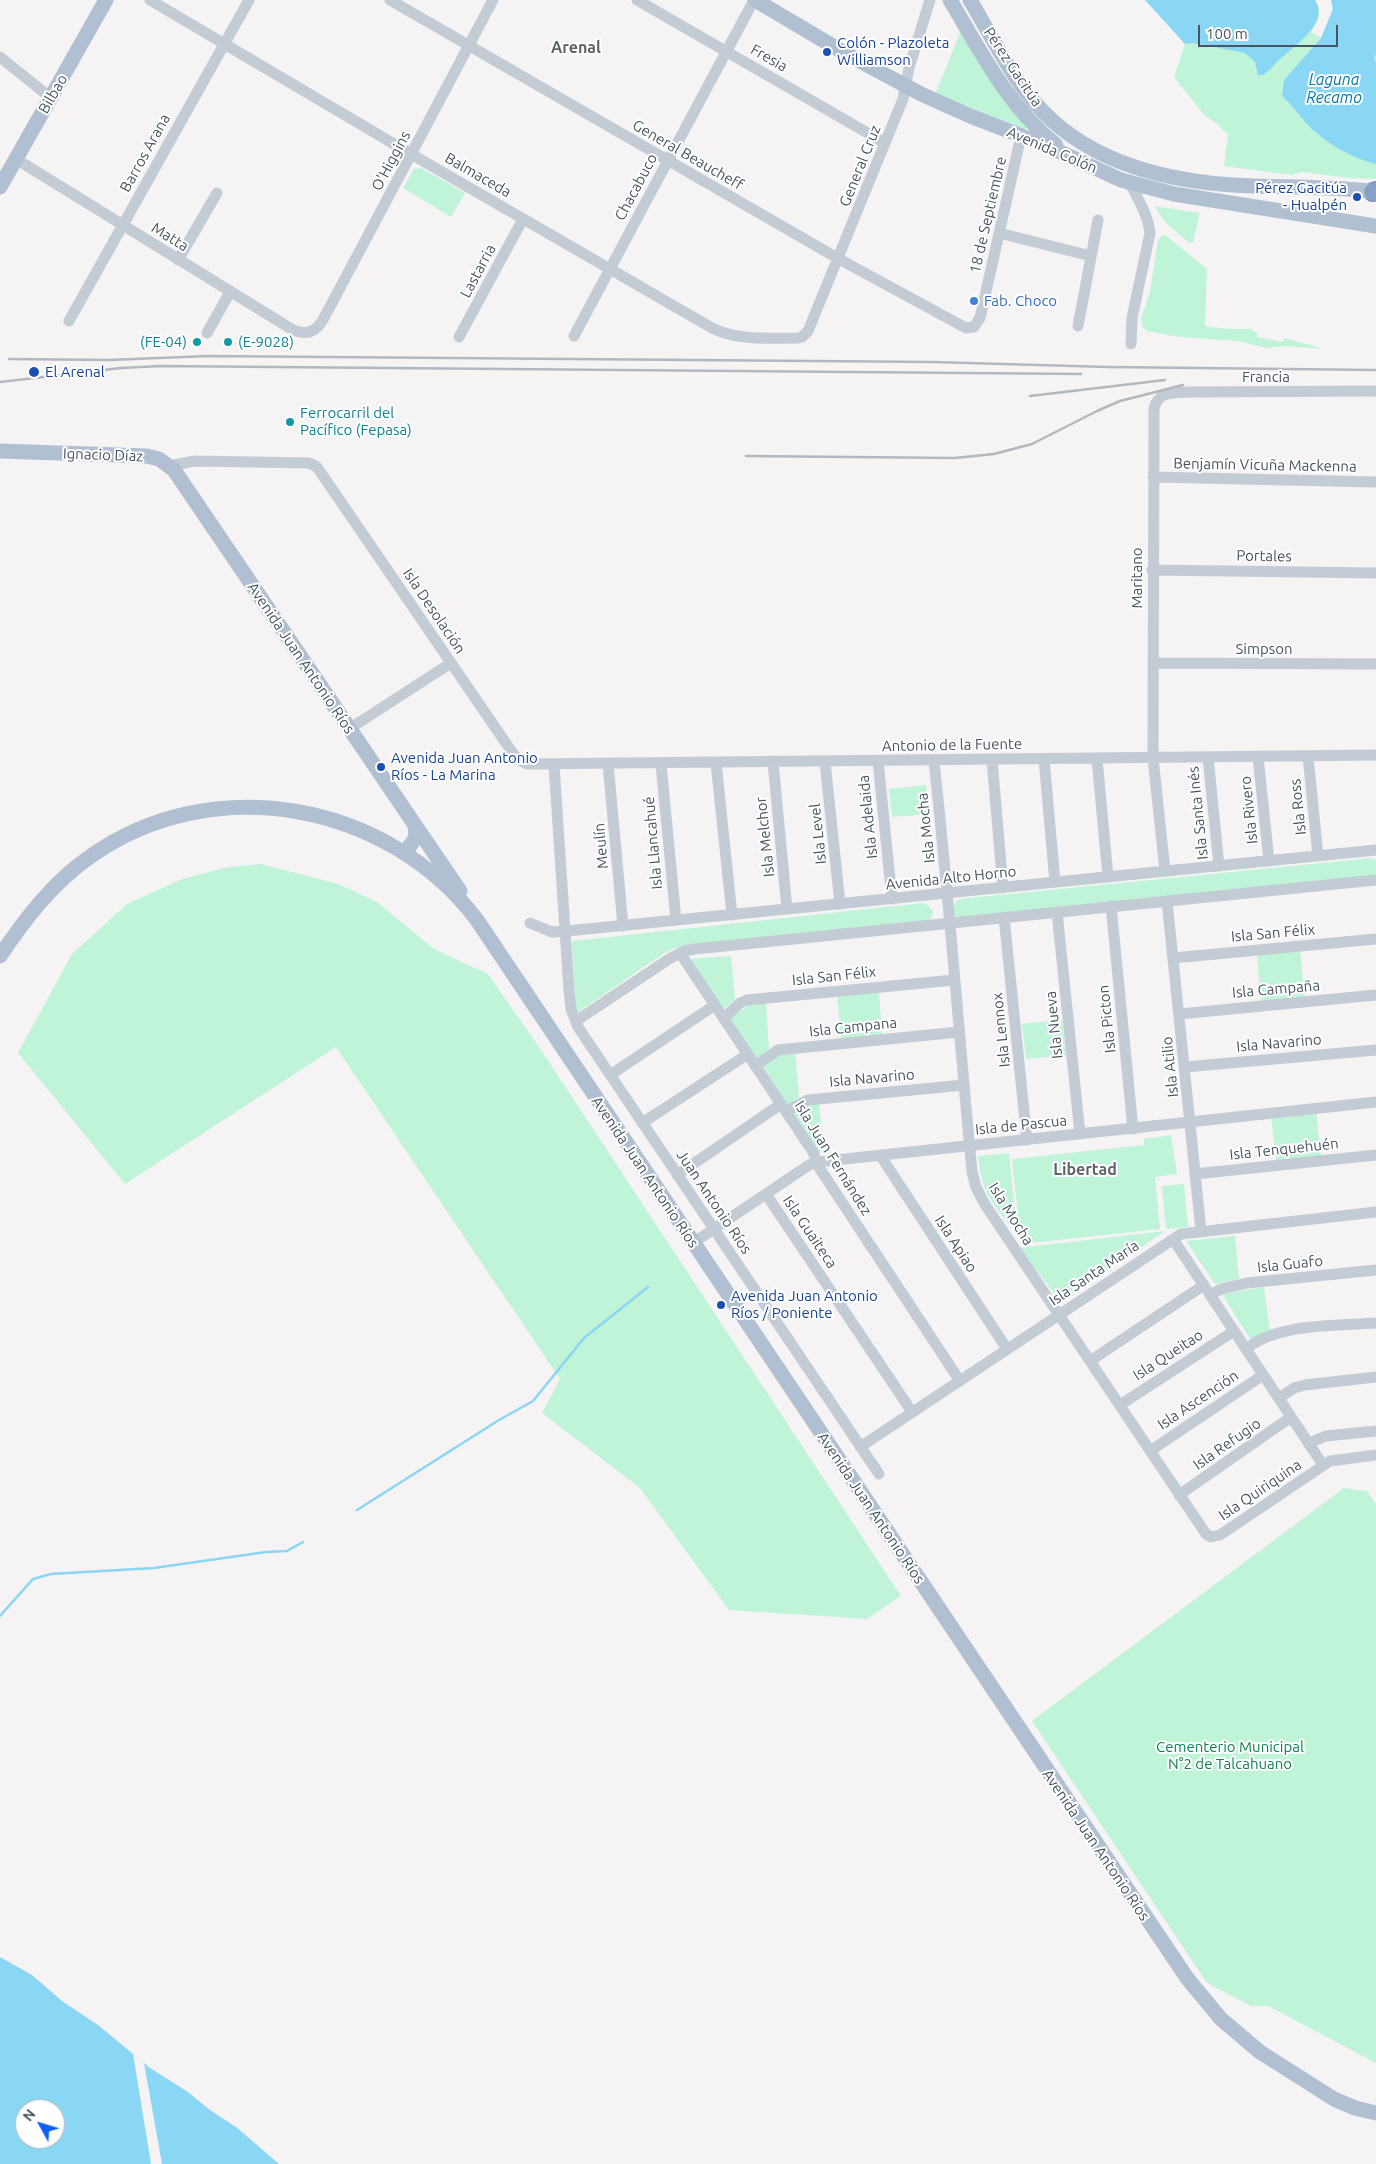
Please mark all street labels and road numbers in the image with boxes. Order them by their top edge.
street label: Pérez Gacitúa [980,24,1046,110]
street label: Fresia [747,40,791,76]
street label: Bilbao [35,71,71,117]
street label: Barros Arana [116,111,174,195]
street label: General Beaucheff [629,116,747,194]
street label: General Cruz [836,123,884,209]
street label: Avenida Colón [1004,123,1100,177]
street label: O'Higgins [368,128,414,194]
street label: Balmaceda [442,149,514,201]
street label: Chacabuco [611,150,661,224]
street label: 18 de Septiembre [966,155,1010,275]
street label: Matta [148,219,192,255]
street label: Lastarria [456,241,500,301]
street label: Francia [1242,368,1290,386]
street label: Ignacio Díaz [63,445,143,465]
street label: Benjamín Vicuña Mackenna [1173,454,1357,476]
street label: Portales [1236,547,1292,565]
street label: Maritano [1128,548,1146,608]
street label: Isla Desolación [399,565,469,657]
street label: Avenida Juan Antonio Ríos [244,579,358,737]
street label: Simpson [1235,640,1293,658]
street label: Antonio de la Fuente [882,735,1022,755]
street label: Isla Santa Inés [1184,765,1212,861]
street label: Isla Adelaida [855,774,881,860]
street label: Isla Rivero [1236,775,1262,845]
street label: Isla Ross [1286,778,1310,836]
street label: Isla Mocha [913,792,939,864]
street label: Isla Llancahué [640,796,666,890]
street label: Isla Melchor [752,796,778,878]
street label: Isla Level [806,803,830,865]
street label: Meulín [590,822,612,870]
street label: Avenida Alto Horno [885,862,1017,894]
street label: Isla San Félix [1230,920,1316,946]
street label: Isla San Félix [791,963,877,989]
street label: Isla Campaña [1231,976,1321,1002]
street label: Isla Picton [1094,984,1120,1054]
street label: Isla Nueva [1041,990,1067,1060]
street label: Isla Lennox [988,992,1014,1068]
street label: Isla Campana [808,1013,898,1041]
street label: Isla Navarino [1236,1030,1322,1056]
street label: Isla Atilio [1158,1036,1182,1098]
street label: Isla Navarino [829,1065,915,1091]
street label: Avenida Juan Antonio Ríos [588,1093,702,1251]
street label: Isla Juan Fernández [790,1097,876,1219]
street label: Isla de Pascua [974,1111,1068,1139]
street label: Isla Tenquehuén [1229,1134,1339,1164]
street label: Juan Antonio Ríos [673,1147,755,1257]
street label: Isla Mocha [985,1179,1037,1249]
street label: Isla Guaiteca [779,1192,841,1272]
street label: Isla Apiao [931,1212,981,1276]
street label: Isla Santa María [1046,1236,1142,1310]
street label: Isla Guafo [1256,1252,1324,1276]
street label: Isla Queitao [1130,1326,1206,1384]
street label: Isla Ascención [1154,1366,1242,1434]
street label: Isla Refugio [1190,1414,1264,1474]
street label: Avenida Juan Antonio Ríos [814,1429,928,1587]
street label: Isla Quiriquina [1215,1456,1305,1524]
street label: Avenida Juan Antonio Ríos [1039,1766,1153,1924]

